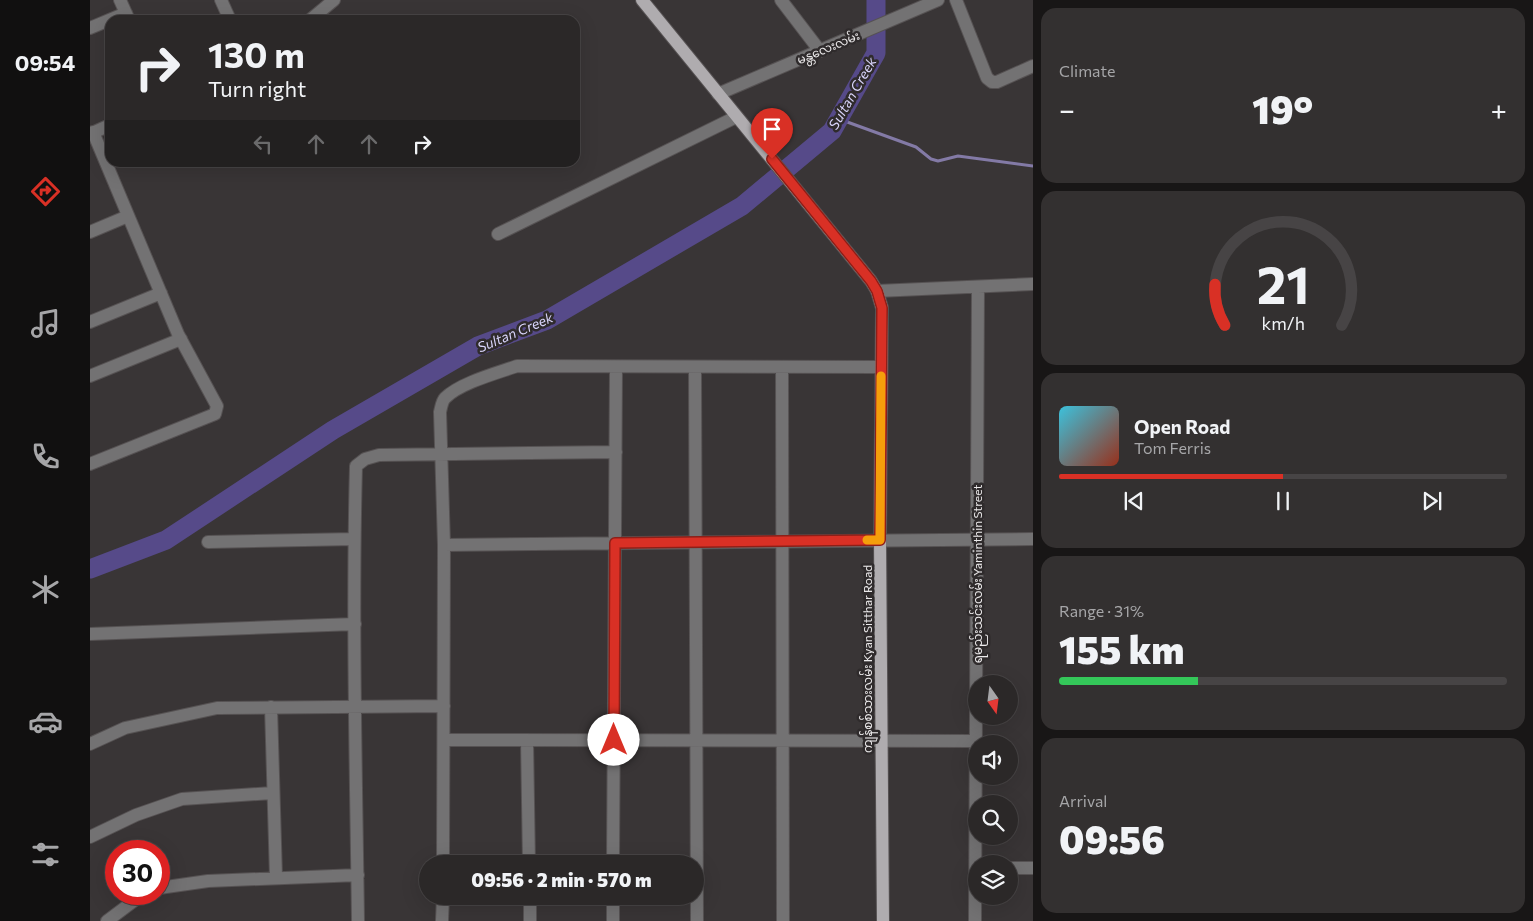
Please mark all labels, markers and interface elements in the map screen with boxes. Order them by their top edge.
street label: မန္တလေးလမ်း [794,27,863,70]
text: 130 m [208,32,305,75]
icon: right [125,35,190,100]
text: 09:54 [15,49,75,76]
water label: Sultan Creek [824,53,880,132]
text: Climate [1059,61,1115,80]
text: Turn right [208,75,306,102]
text: 19° [1252,85,1313,132]
text: − [1059,92,1075,126]
text: + [1491,92,1507,126]
pin [751,108,793,159]
icon: arrive [758,115,786,143]
icon: left [249,130,277,158]
icon: ahead [302,130,330,158]
icon: ahead [355,130,383,158]
icon: right [408,130,436,158]
icon: directions [28,174,63,209]
text: 21 [1256,251,1310,315]
icon: music [28,306,63,341]
water label: Sultan Creek [475,308,556,356]
text: km/h [1261,312,1305,334]
text: Open Road [1134,415,1230,438]
text: Tom Ferris [1134,438,1211,457]
icon: phone [28,439,63,474]
street label: ရမည်းသင်းလမ်း Yaminthin Street [969,485,988,663]
icon: previous [1120,487,1148,515]
icon: pause [1269,487,1297,515]
icon: next [1418,487,1446,515]
street label: ကျန်စစ်သားလမ်း Kyan Sitthar Road [859,565,878,753]
icon: climate [28,572,63,607]
text: Range · 31% [1059,601,1144,620]
text: 155 km [1059,625,1184,672]
north arrow [968,675,1018,725]
map controls [968,675,1018,905]
icon: car [28,704,63,739]
position arrow [587,713,639,765]
button: sound [968,735,1018,785]
text: Arrival [1059,791,1107,810]
button: search [968,795,1018,845]
text: 09:56 [1059,815,1165,862]
icon: filters [28,837,63,872]
speed limit sign: 30 [105,840,170,905]
button: layers [968,855,1018,905]
text: 09:56 · 2 min · 570 m [471,868,652,891]

